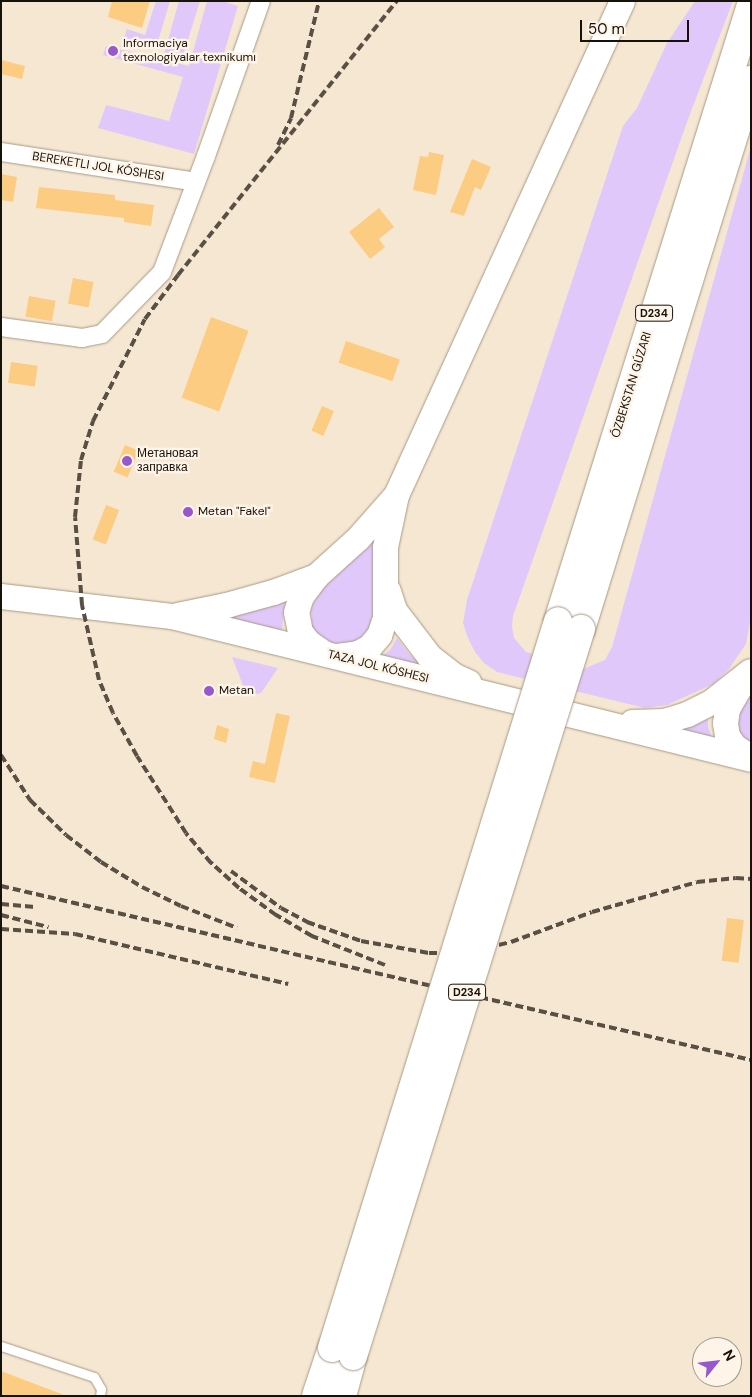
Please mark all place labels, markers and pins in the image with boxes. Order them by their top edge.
place label: Informaciya texnologiyalar texnikumı [123,37,256,65]
marker: Informaciya texnologiyalar texnikumı [107,45,119,57]
place label: Метановая заправка [137,447,198,475]
marker: Метановая заправка [121,455,133,467]
place label: Metan "Fakel" [198,505,271,519]
marker: Metan "Fakel" [182,506,194,518]
place label: Metan [219,684,254,698]
marker: Metan [203,685,215,697]

